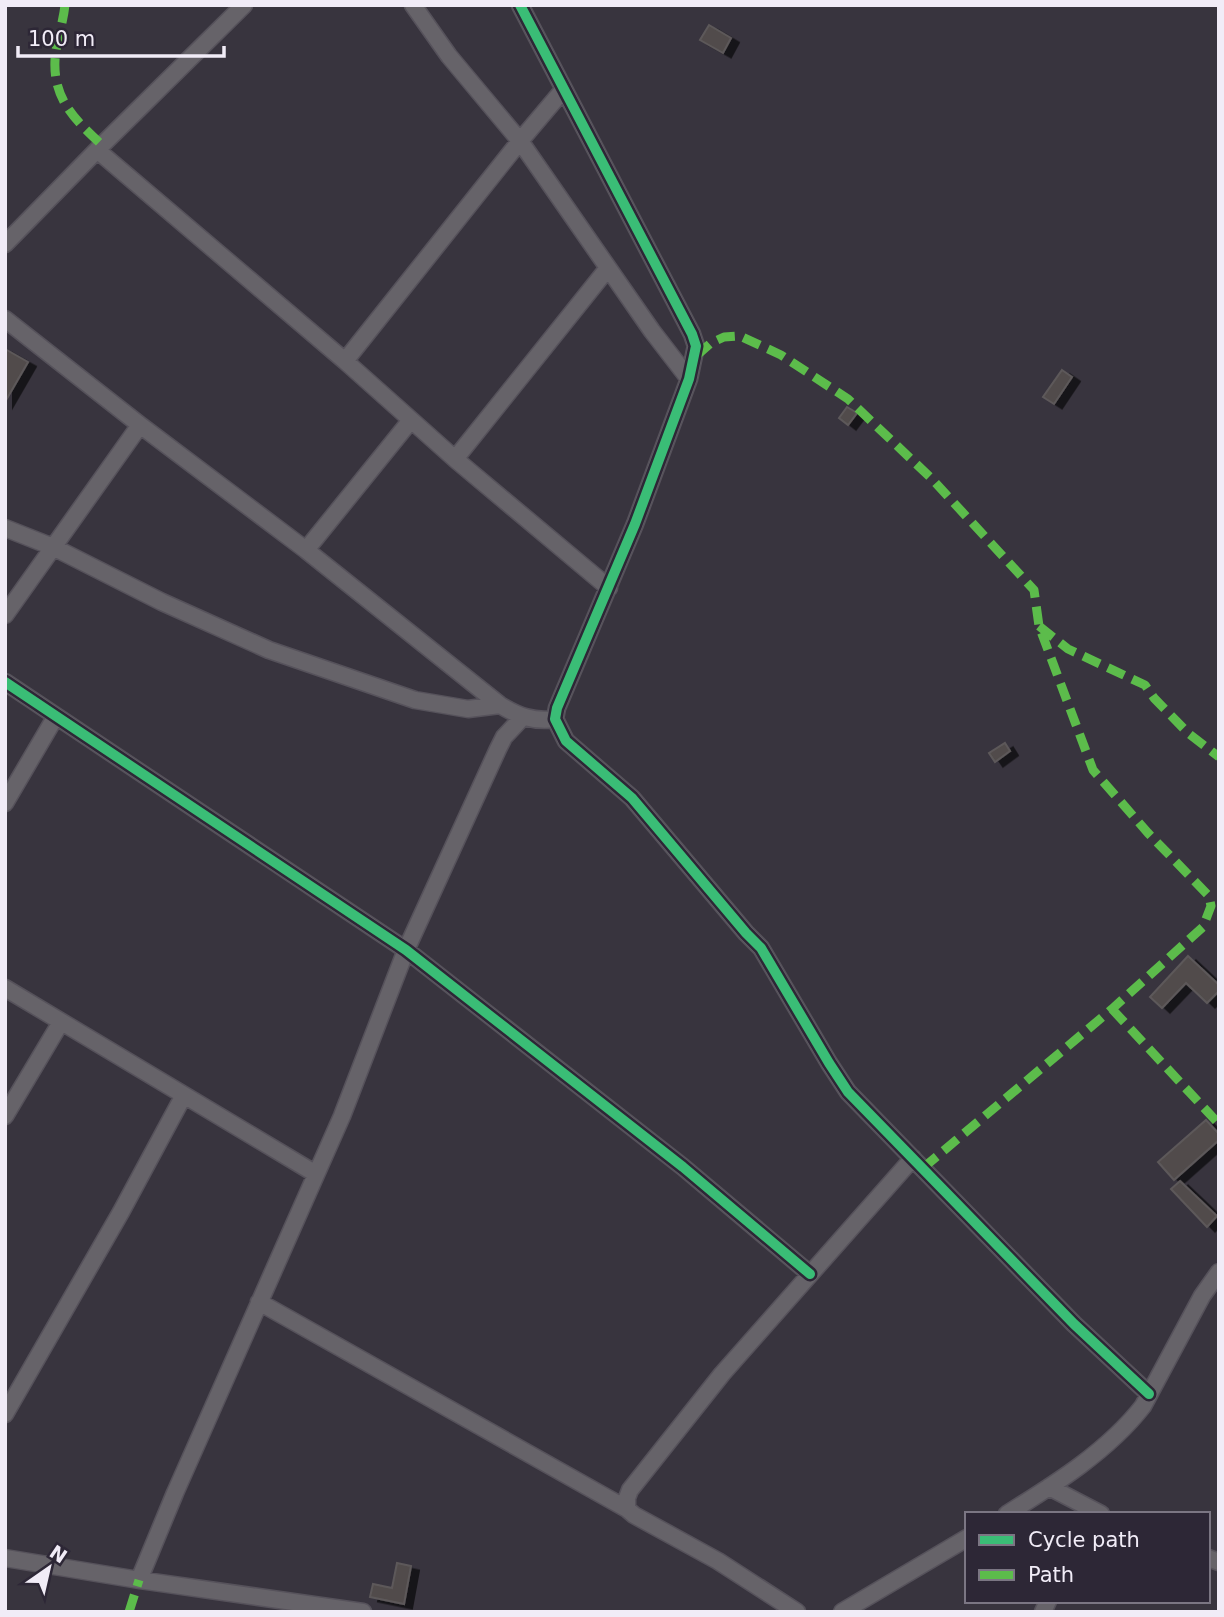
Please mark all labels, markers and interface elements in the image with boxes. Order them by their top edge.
scale bar [18,14,224,58]
text: 100 m [28,27,95,51]
legend [965,1512,1210,1603]
text: Cycle path [1028,1528,1140,1552]
north arrow [14,1533,84,1603]
text: N [46,1540,71,1567]
text: Path [1028,1563,1074,1587]

